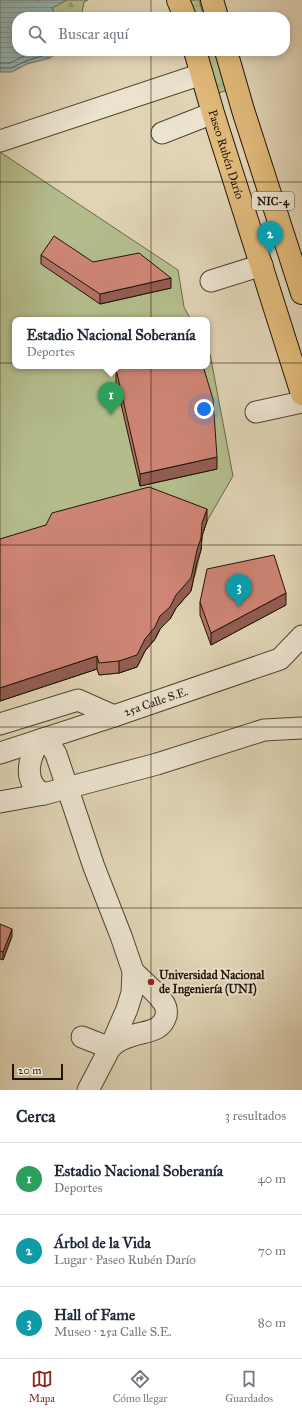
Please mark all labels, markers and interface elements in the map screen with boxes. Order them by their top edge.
search box [12,12,290,56]
icon: search [26,23,48,45]
text: Buscar aquí [58,25,129,43]
street label: Paseo Rubén Darío [205,108,247,201]
road number: NIC-4 [252,192,294,210]
pin: 2 [257,221,283,254]
popup [12,317,210,369]
text: Estadio Nacional Soberanía [26,326,196,344]
text: Deportes [26,344,75,360]
pin: 1 [98,382,124,415]
your location [194,399,214,419]
pin: 3 [226,574,252,607]
street label: 25a Calle S.E. [122,684,190,719]
place label: Universidad Nacional de Ingeniería (UNI) [159,968,265,997]
marker: Universidad Nacional de Ingeniería (UNI) [146,977,156,987]
scale bar [12,1062,63,1081]
text: 20 m [18,1064,41,1077]
text: Cerca [16,1106,55,1127]
text: 3 resultados [225,1108,286,1124]
text: Estadio Nacional Soberanía [54,1162,223,1180]
text: 1 [26,1171,32,1187]
text: 40 m [257,1171,286,1187]
text: Deportes [54,1180,102,1196]
text: Árbol de la Vida [54,1234,151,1252]
text: 2 [26,1243,32,1259]
text: 70 m [258,1243,286,1259]
text: Lugar · Paseo Rubén Darío [54,1252,196,1268]
text: Hall of Fame [54,1306,135,1324]
text: 3 [26,1315,32,1331]
text: 80 m [258,1315,286,1331]
text: Museo · 25a Calle S.E. [54,1324,172,1340]
tab: Mapa [29,1368,55,1405]
tab: Cómo llegar [113,1368,167,1405]
tab: Guardados [225,1368,273,1405]

